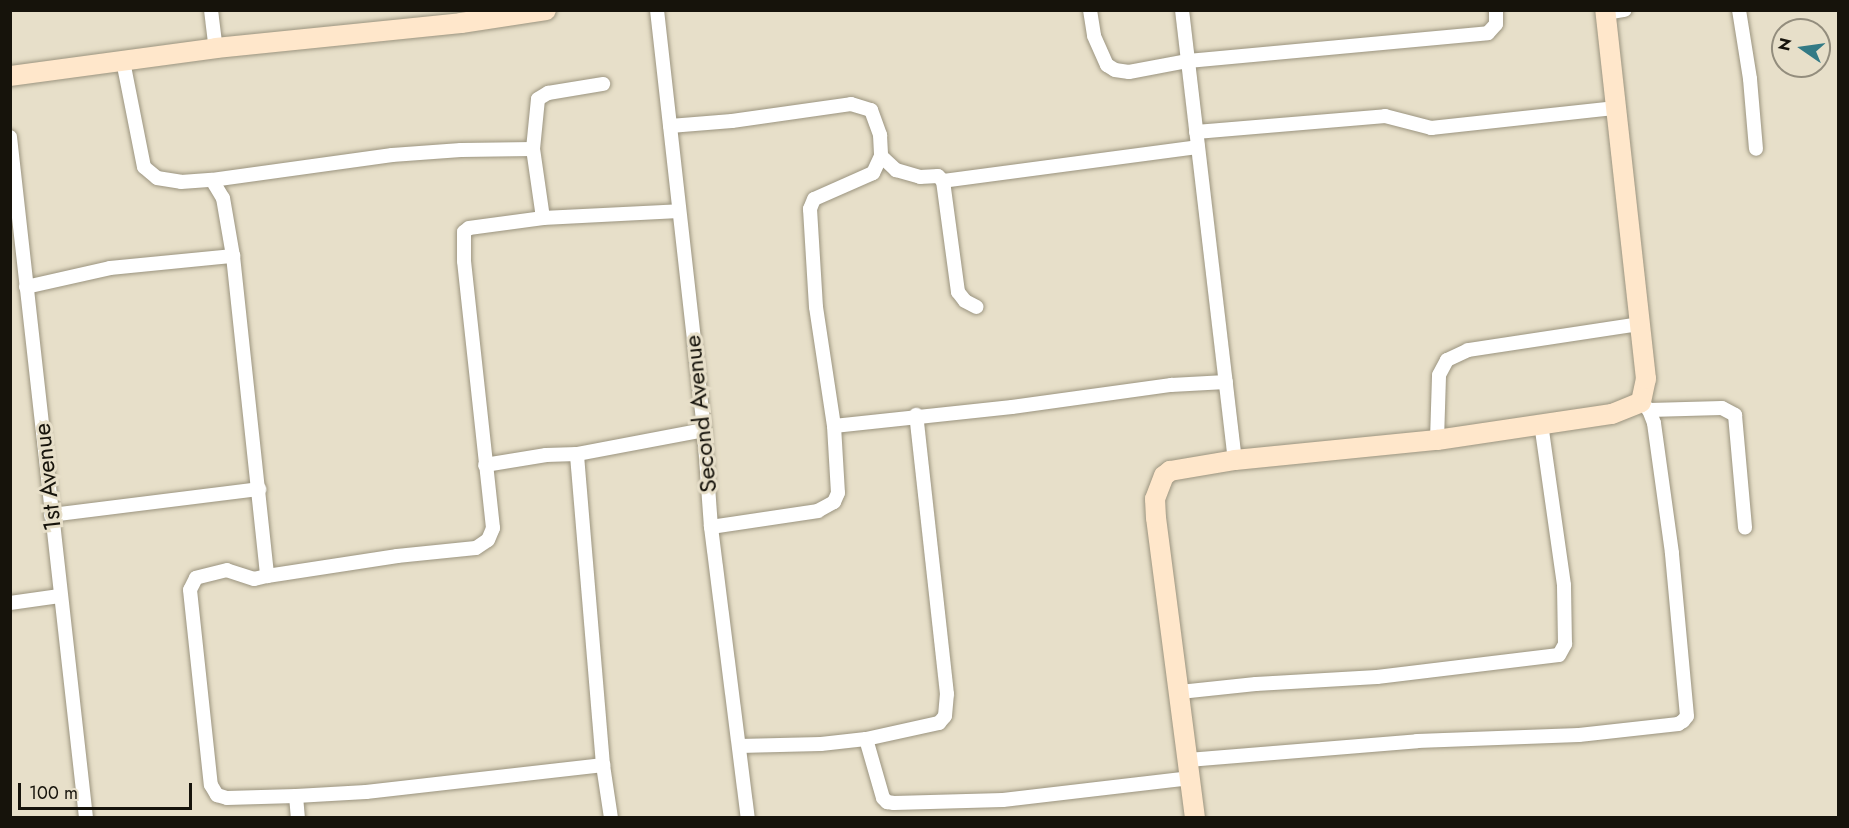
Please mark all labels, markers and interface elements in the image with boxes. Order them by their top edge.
north arrow [1771,18,1831,78]
text: N [1772,36,1798,53]
street label: Second Avenue [677,334,723,494]
street label: 1st Avenue [27,422,67,532]
scale bar [21,771,195,809]
text: 100 m [29,780,78,806]

